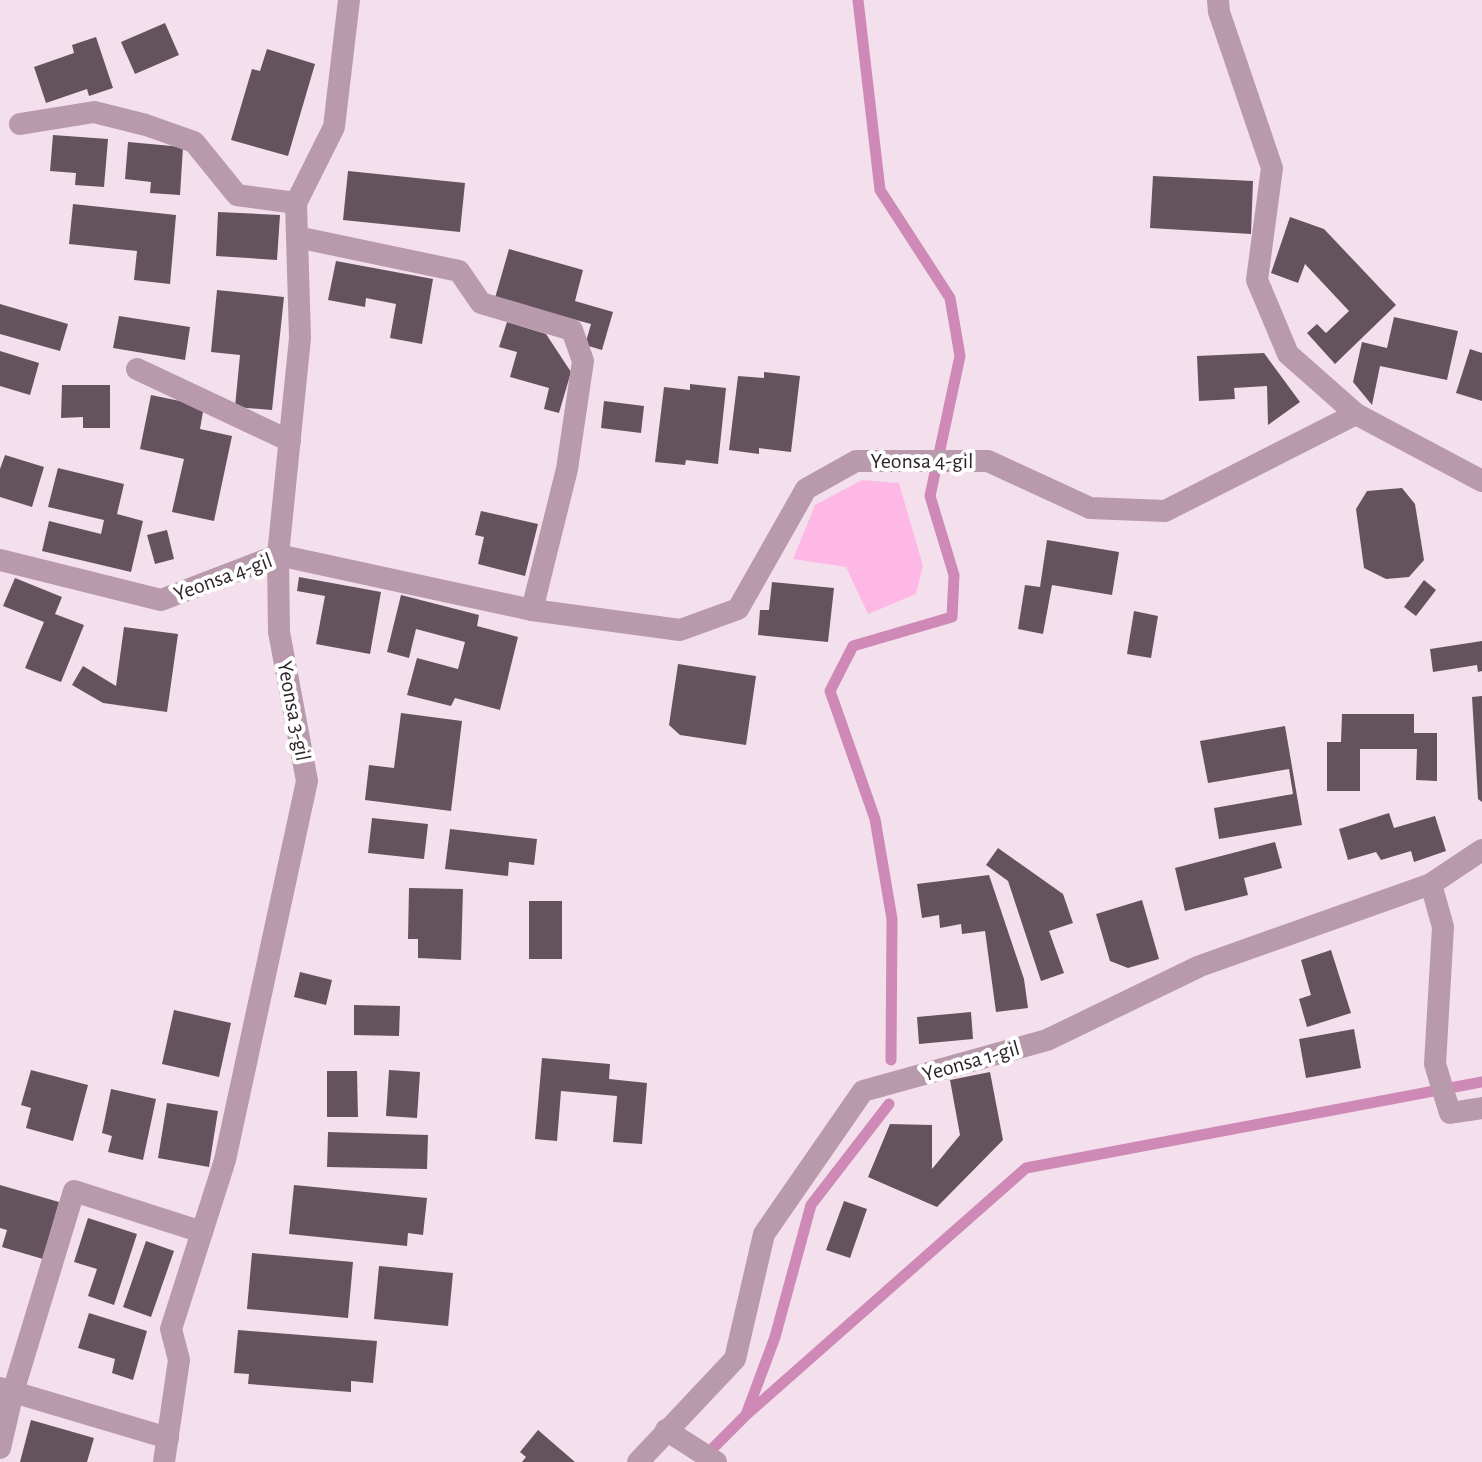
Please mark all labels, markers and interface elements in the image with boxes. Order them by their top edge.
street label: Yeonsa 4-gil [870,450,974,472]
street label: Yeonsa 4-gil [171,549,275,605]
street label: Yeonsa 3-gil [274,659,314,763]
street label: Yeonsa 1-gil [920,1037,1022,1085]

